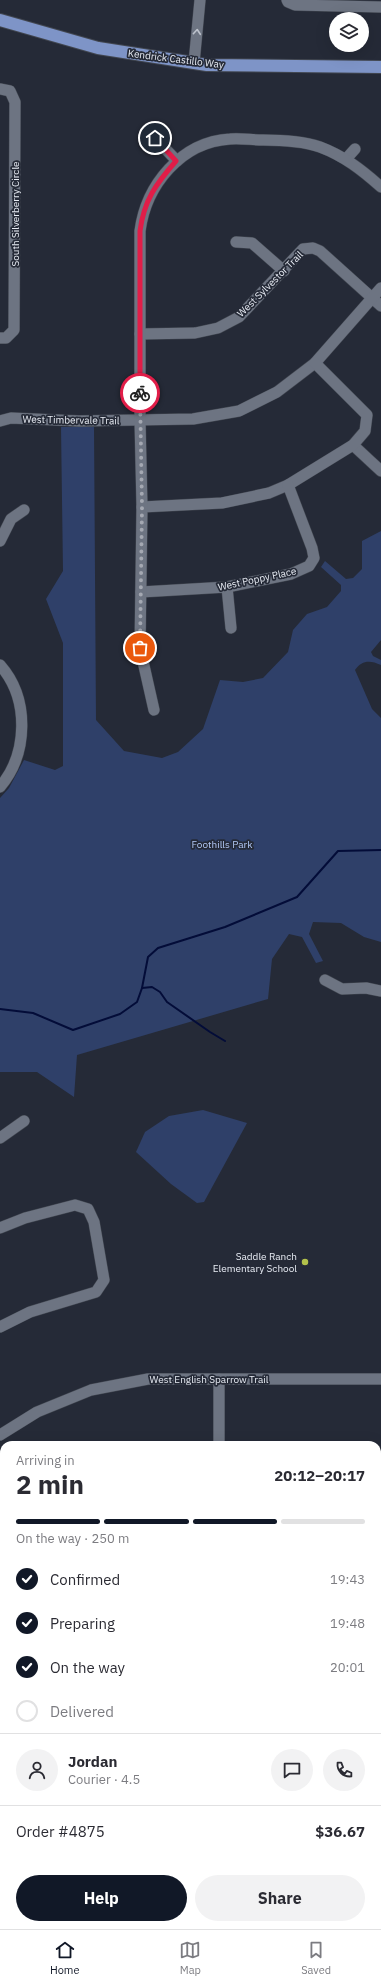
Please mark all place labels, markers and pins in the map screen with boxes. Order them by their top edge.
pin [138,121,172,155]
pin [123,631,157,665]
place label: Saddle Ranch Elementary School [213,1250,297,1275]
marker: Saddle Ranch Elementary School [300,1257,310,1267]

